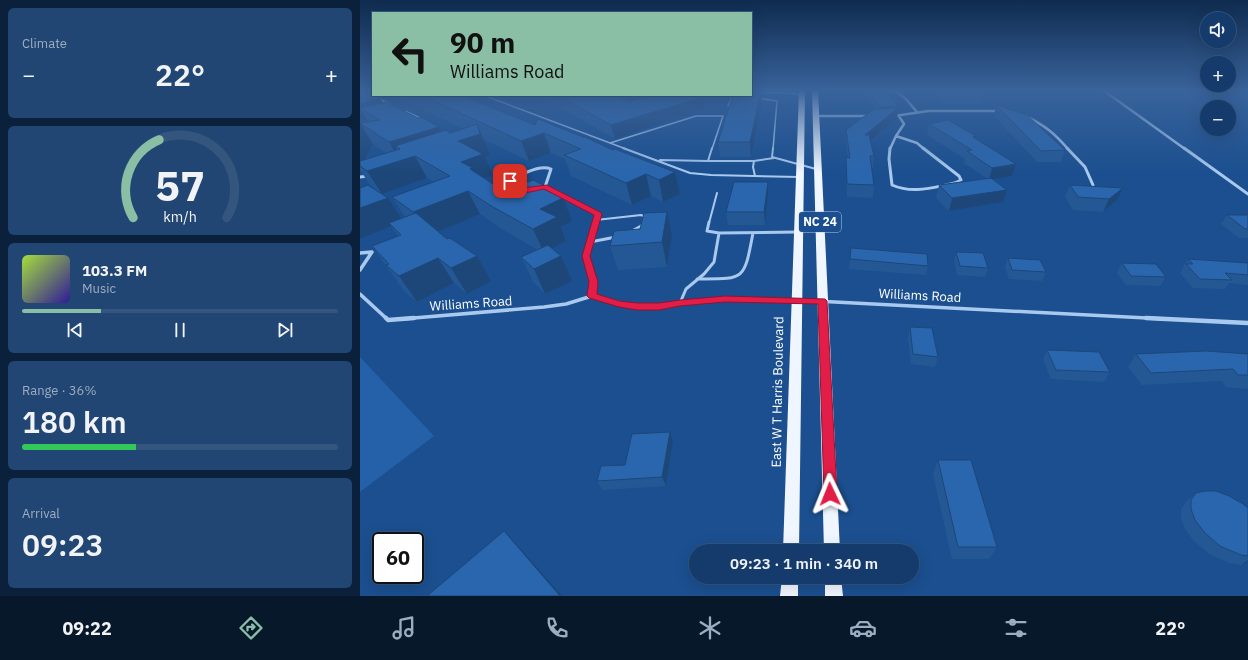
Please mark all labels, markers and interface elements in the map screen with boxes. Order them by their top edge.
map controls [1200,12,1236,136]
button: sound [1200,12,1236,48]
text: 90 m [450,24,515,61]
icon: left [384,28,436,80]
text: Climate [22,35,67,52]
text: 22° [155,55,205,94]
button: + [1200,56,1236,92]
text: − [22,60,35,89]
text: + [325,60,338,89]
text: Williams Road [450,60,564,83]
button: − [1200,100,1236,136]
text: 57 [155,158,205,212]
pin [493,164,527,198]
icon: arrive [499,170,521,192]
text: km/h [163,207,197,226]
road number: NC 24 [799,212,841,232]
text: 103.3 FM [82,261,147,280]
text: Music [82,280,116,297]
street label: Williams Road [878,285,962,306]
street label: Williams Road [429,292,513,315]
street label: East W T Harris Boulevard [768,316,787,468]
icon: previous [64,319,86,341]
icon: pause [169,319,191,341]
icon: next [274,319,296,341]
text: Range · 36% [22,382,96,399]
text: 180 km [22,402,127,441]
position arrow [809,473,851,515]
text: Arrival [22,505,60,522]
text: 09:23 [22,525,104,564]
speed limit sign: 60 [372,532,424,584]
text: 09:23 · 1 min · 340 m [730,554,878,573]
icon: directions [237,614,265,642]
icon: music [390,614,418,642]
icon: phone [543,614,571,642]
icon: climate [696,614,724,642]
icon: car [849,614,877,642]
icon: filters [1002,614,1030,642]
text: 09:22 [63,617,112,640]
text: 22° [1155,617,1185,640]

